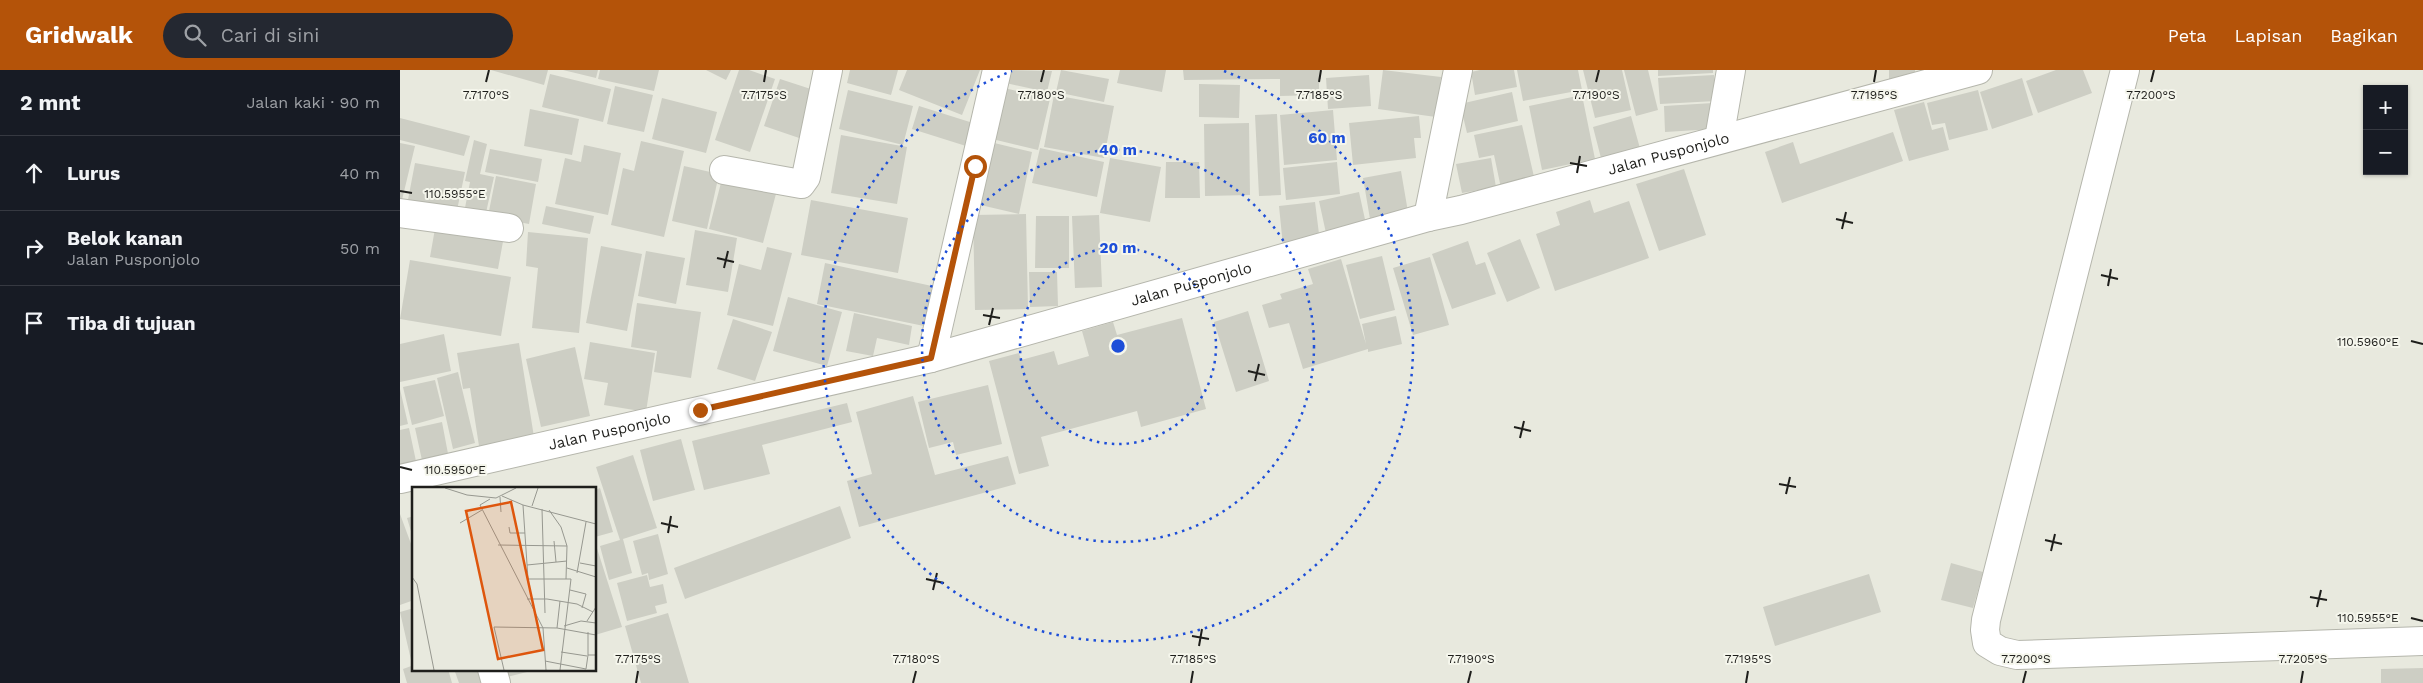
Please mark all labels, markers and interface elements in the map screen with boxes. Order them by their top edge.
search box [163,13,513,58]
text: Gridwalk [25,21,133,49]
icon: search [181,21,209,49]
text: Cari di sini [221,24,319,47]
text: Peta [2168,25,2206,46]
text: Lapisan [2234,25,2302,46]
text: Bagikan [2330,25,2398,46]
map controls [2363,85,2408,175]
button: + [2363,85,2408,130]
text: 7.7170°S [463,88,509,102]
text: 7.7175°S [741,88,787,102]
text: 7.7180°S [1017,88,1065,102]
text: 7.7185°S [1296,88,1342,102]
text: 7.7190°S [1572,88,1620,102]
text: 7.7195°S [1851,88,1897,102]
text: 7.7200°S [2126,88,2176,102]
text: 2 mnt [20,90,80,115]
text: Jalan kaki · 90 m [247,93,380,112]
text: 60 m [1308,129,1346,147]
street label: Jalan Pusponjolo [1606,129,1731,179]
button: − [2363,130,2408,175]
text: 40 m [1099,141,1137,159]
route start [964,155,987,178]
icon: ahead [20,159,48,187]
text: Lurus [67,162,120,185]
text: 40 m [340,164,380,183]
text: 110.5955°E [424,187,486,201]
text: Belok kanan [67,227,183,250]
icon: right [20,234,48,262]
text: 50 m [340,239,380,258]
text: 20 m [1099,239,1137,257]
text: Jalan Pusponjolo [67,250,200,269]
street label: Jalan Pusponjolo [1129,258,1254,310]
icon: arrive [20,309,48,337]
text: Tiba di tujuan [67,312,196,335]
text: 110.5960°E [2337,335,2399,349]
centre of rings [1109,337,1127,355]
route end [689,399,712,422]
street label: Jalan Pusponjolo [547,409,673,454]
text: 110.5950°E [424,463,486,477]
inset map [412,487,596,670]
text: 110.5955°E [2337,611,2399,625]
text: 7.7175°S [615,652,661,666]
text: 7.7180°S [892,652,940,666]
text: 7.7185°S [1170,652,1216,666]
text: 7.7190°S [1447,652,1495,666]
text: 7.7195°S [1725,652,1771,666]
text: 7.7200°S [2001,652,2051,666]
text: 7.7205°S [2278,652,2328,666]

